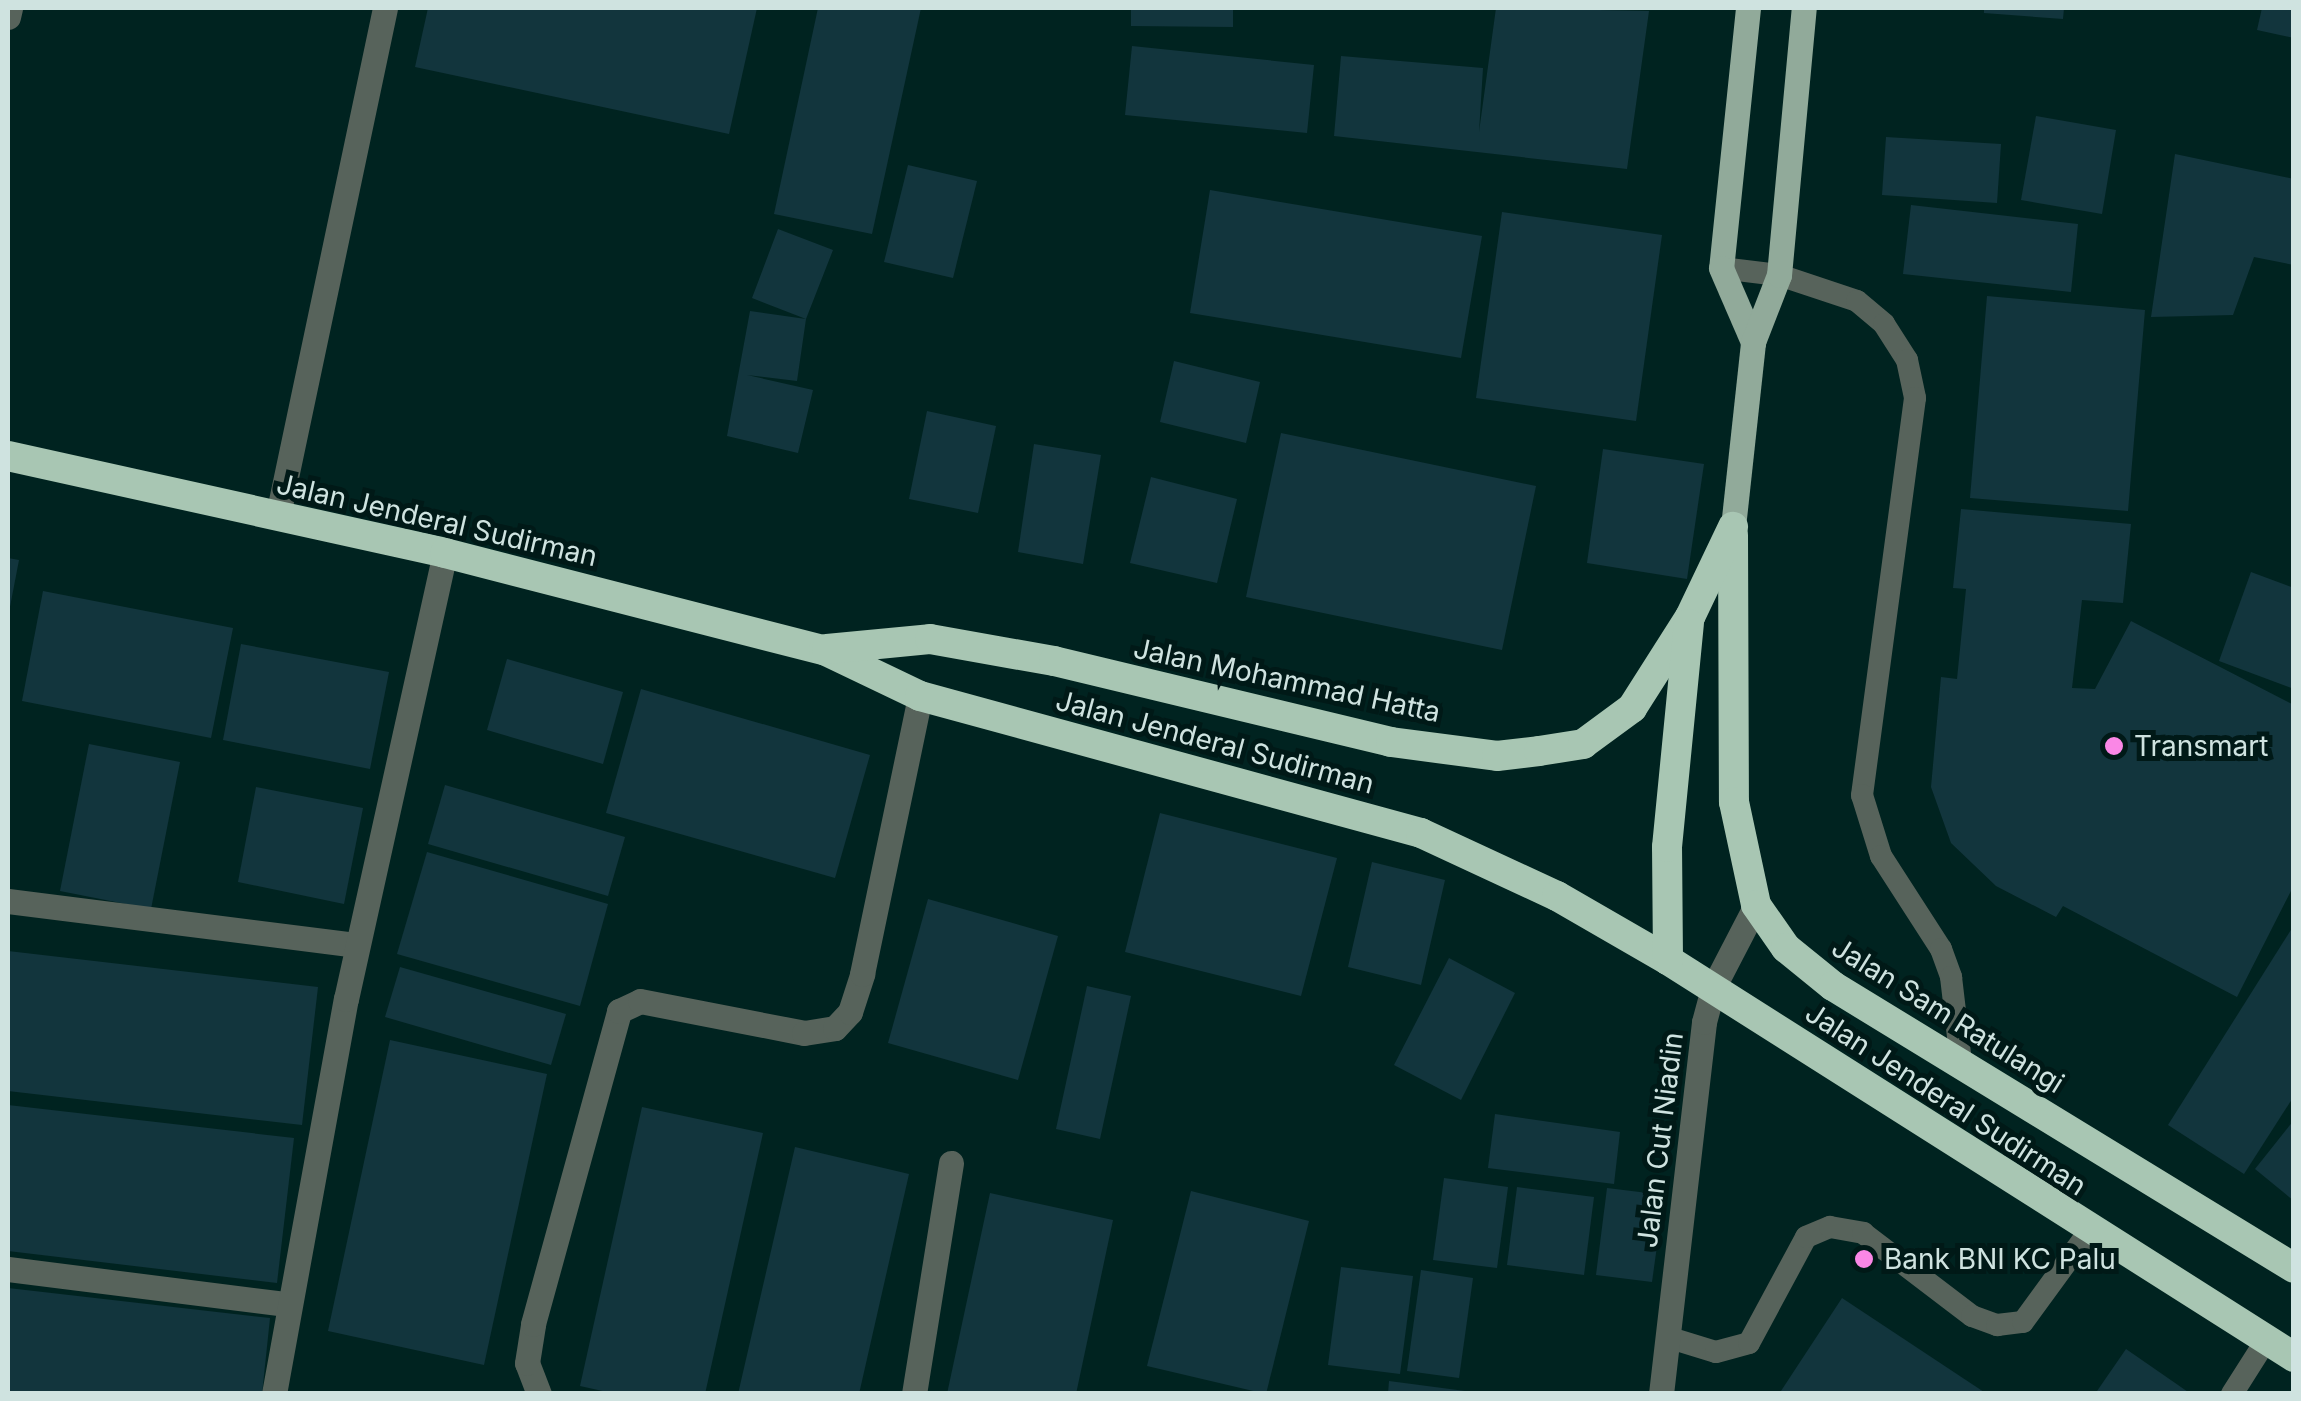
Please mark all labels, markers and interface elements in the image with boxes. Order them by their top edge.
street label: Jalan Jenderal Sudirman [273,467,601,573]
street label: Jalan Mohammad Hatta [1131,631,1443,729]
street label: Jalan Jenderal Sudirman [1052,683,1378,801]
place label: Transmart [2134,729,2268,763]
marker: Transmart [2103,735,2125,757]
street label: Jalan Sam Ratulangi [1826,930,2070,1100]
street label: Jalan Jenderal Sudirman [1799,996,2093,1202]
street label: Jalan Cut Niadin [1630,1030,1690,1250]
place label: Bank BNI KC Palu [1884,1242,2116,1276]
marker: Bank BNI KC Palu [1853,1248,1875,1270]

